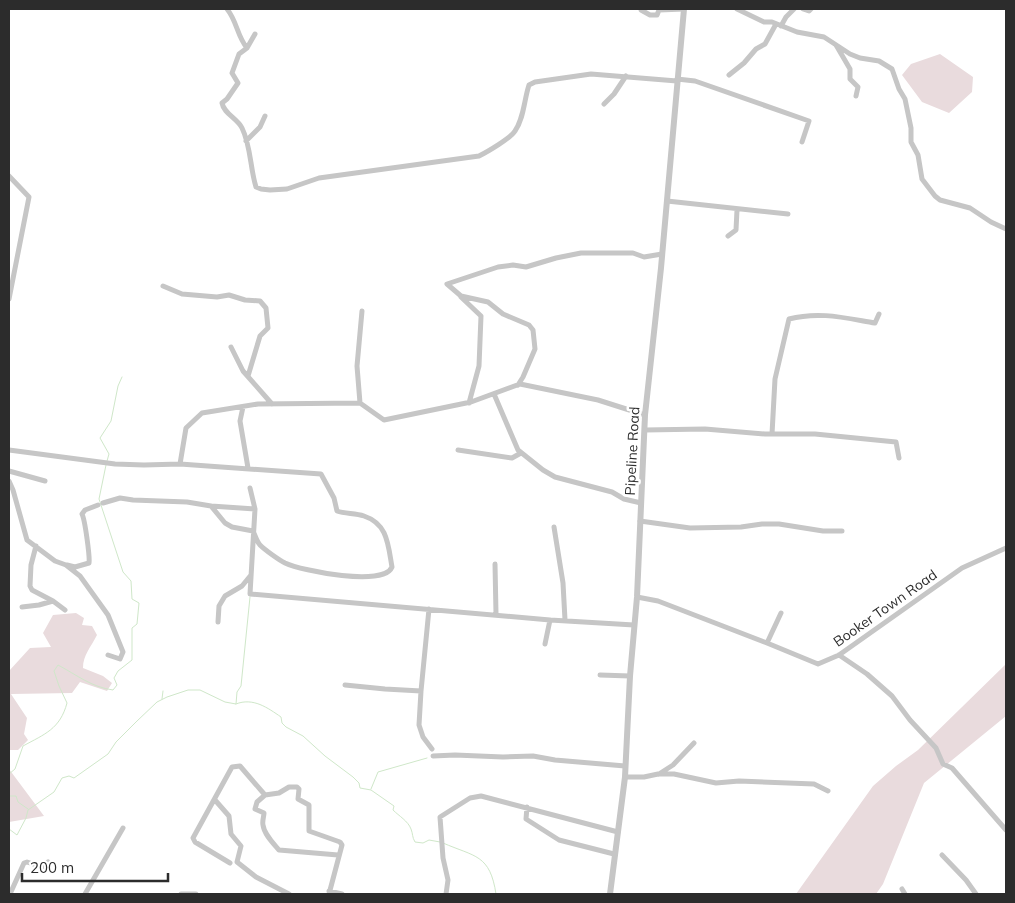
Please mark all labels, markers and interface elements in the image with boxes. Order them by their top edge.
street label: Pipeline Road [621,406,643,496]
street label: Booker Town Road [830,565,940,651]
scale bar [22,850,169,882]
text: 200 m [30,858,74,877]

